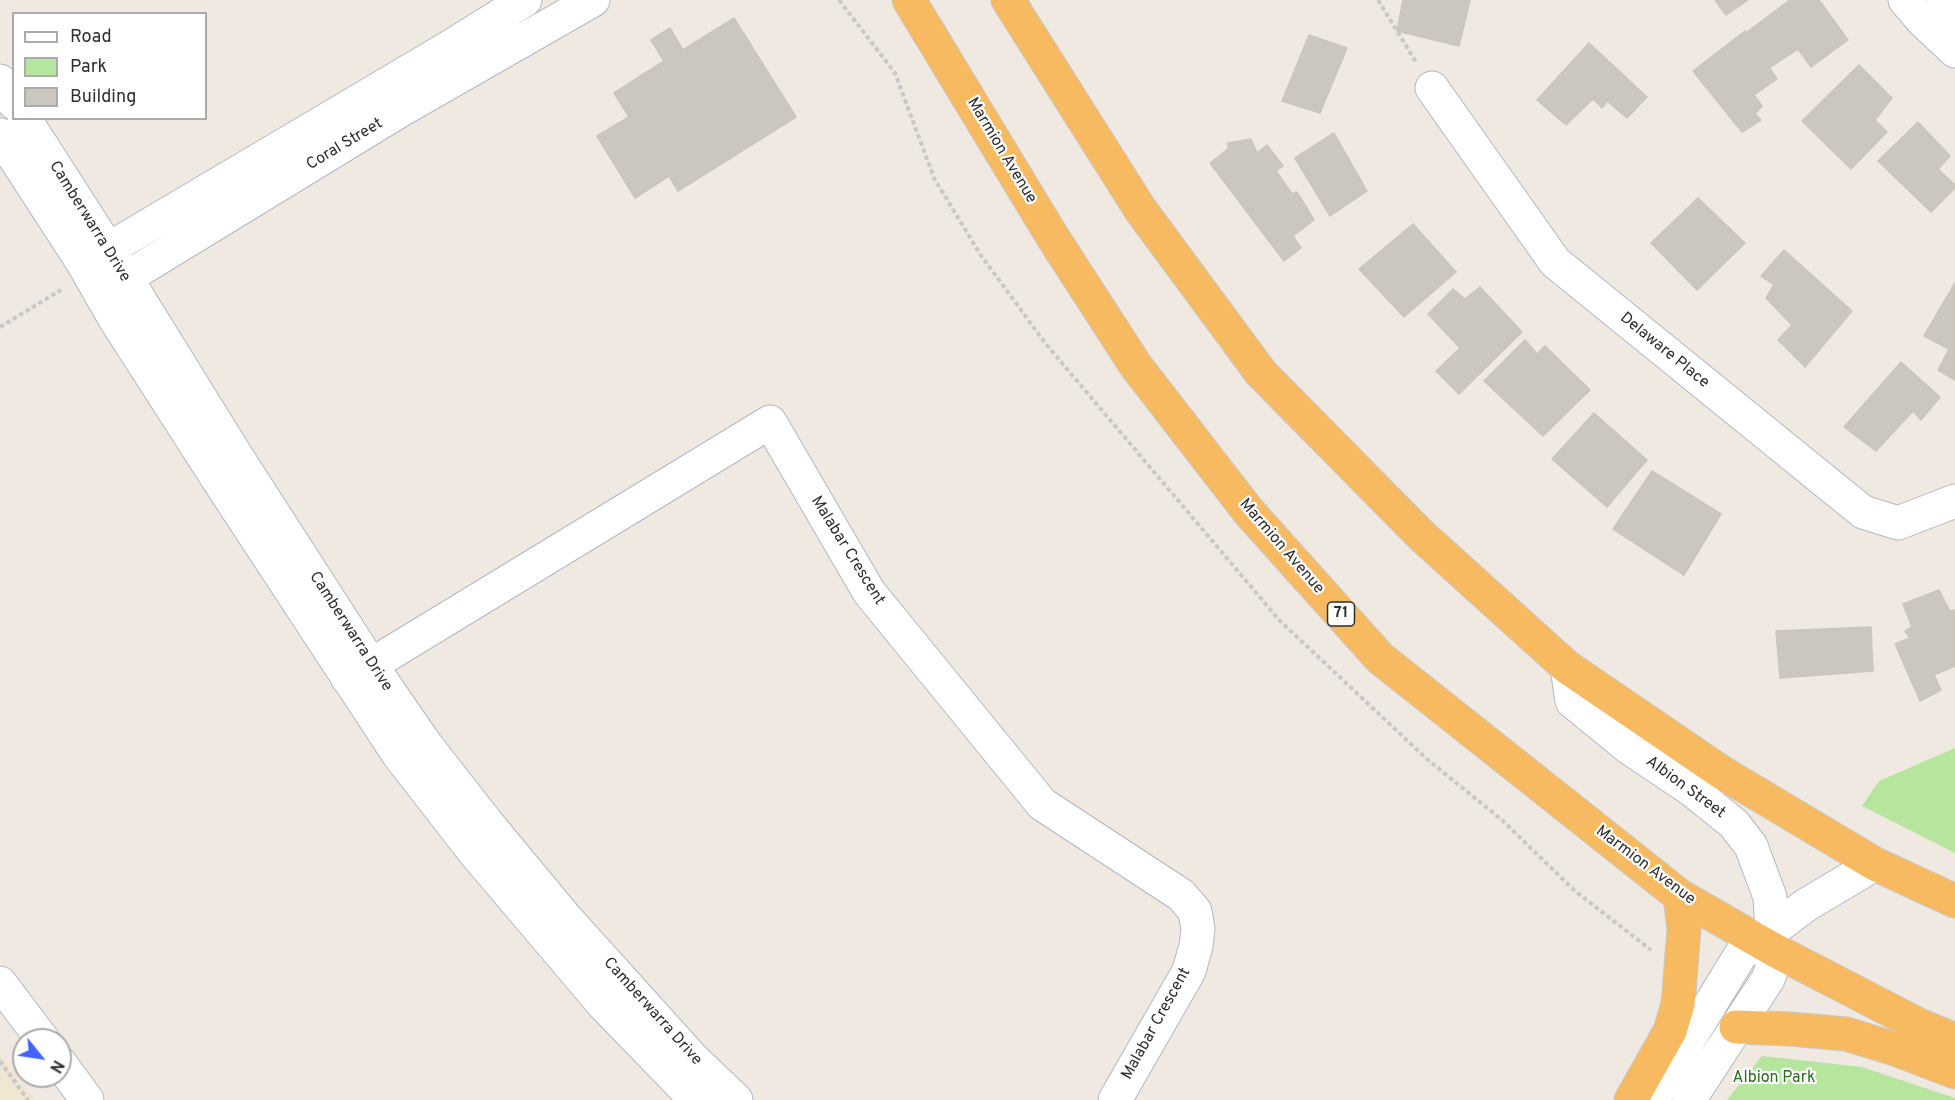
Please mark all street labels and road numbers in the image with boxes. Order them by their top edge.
street label: Marmion Avenue [962,95,1040,207]
street label: Coral Street [303,115,387,175]
street label: Camberwarra Drive [44,158,134,286]
street label: Delaware Place [1615,309,1713,393]
street label: Malabar Crescent [806,493,888,609]
street label: Marmion Avenue [1234,495,1328,599]
street label: Camberwarra Drive [304,569,396,695]
road number: 71 [1328,602,1354,626]
street label: Albion Street [1641,753,1729,823]
street label: Marmion Avenue [1591,822,1699,910]
street label: Camberwarra Drive [598,954,706,1070]
street label: Malabar Crescent [1118,965,1196,1083]

